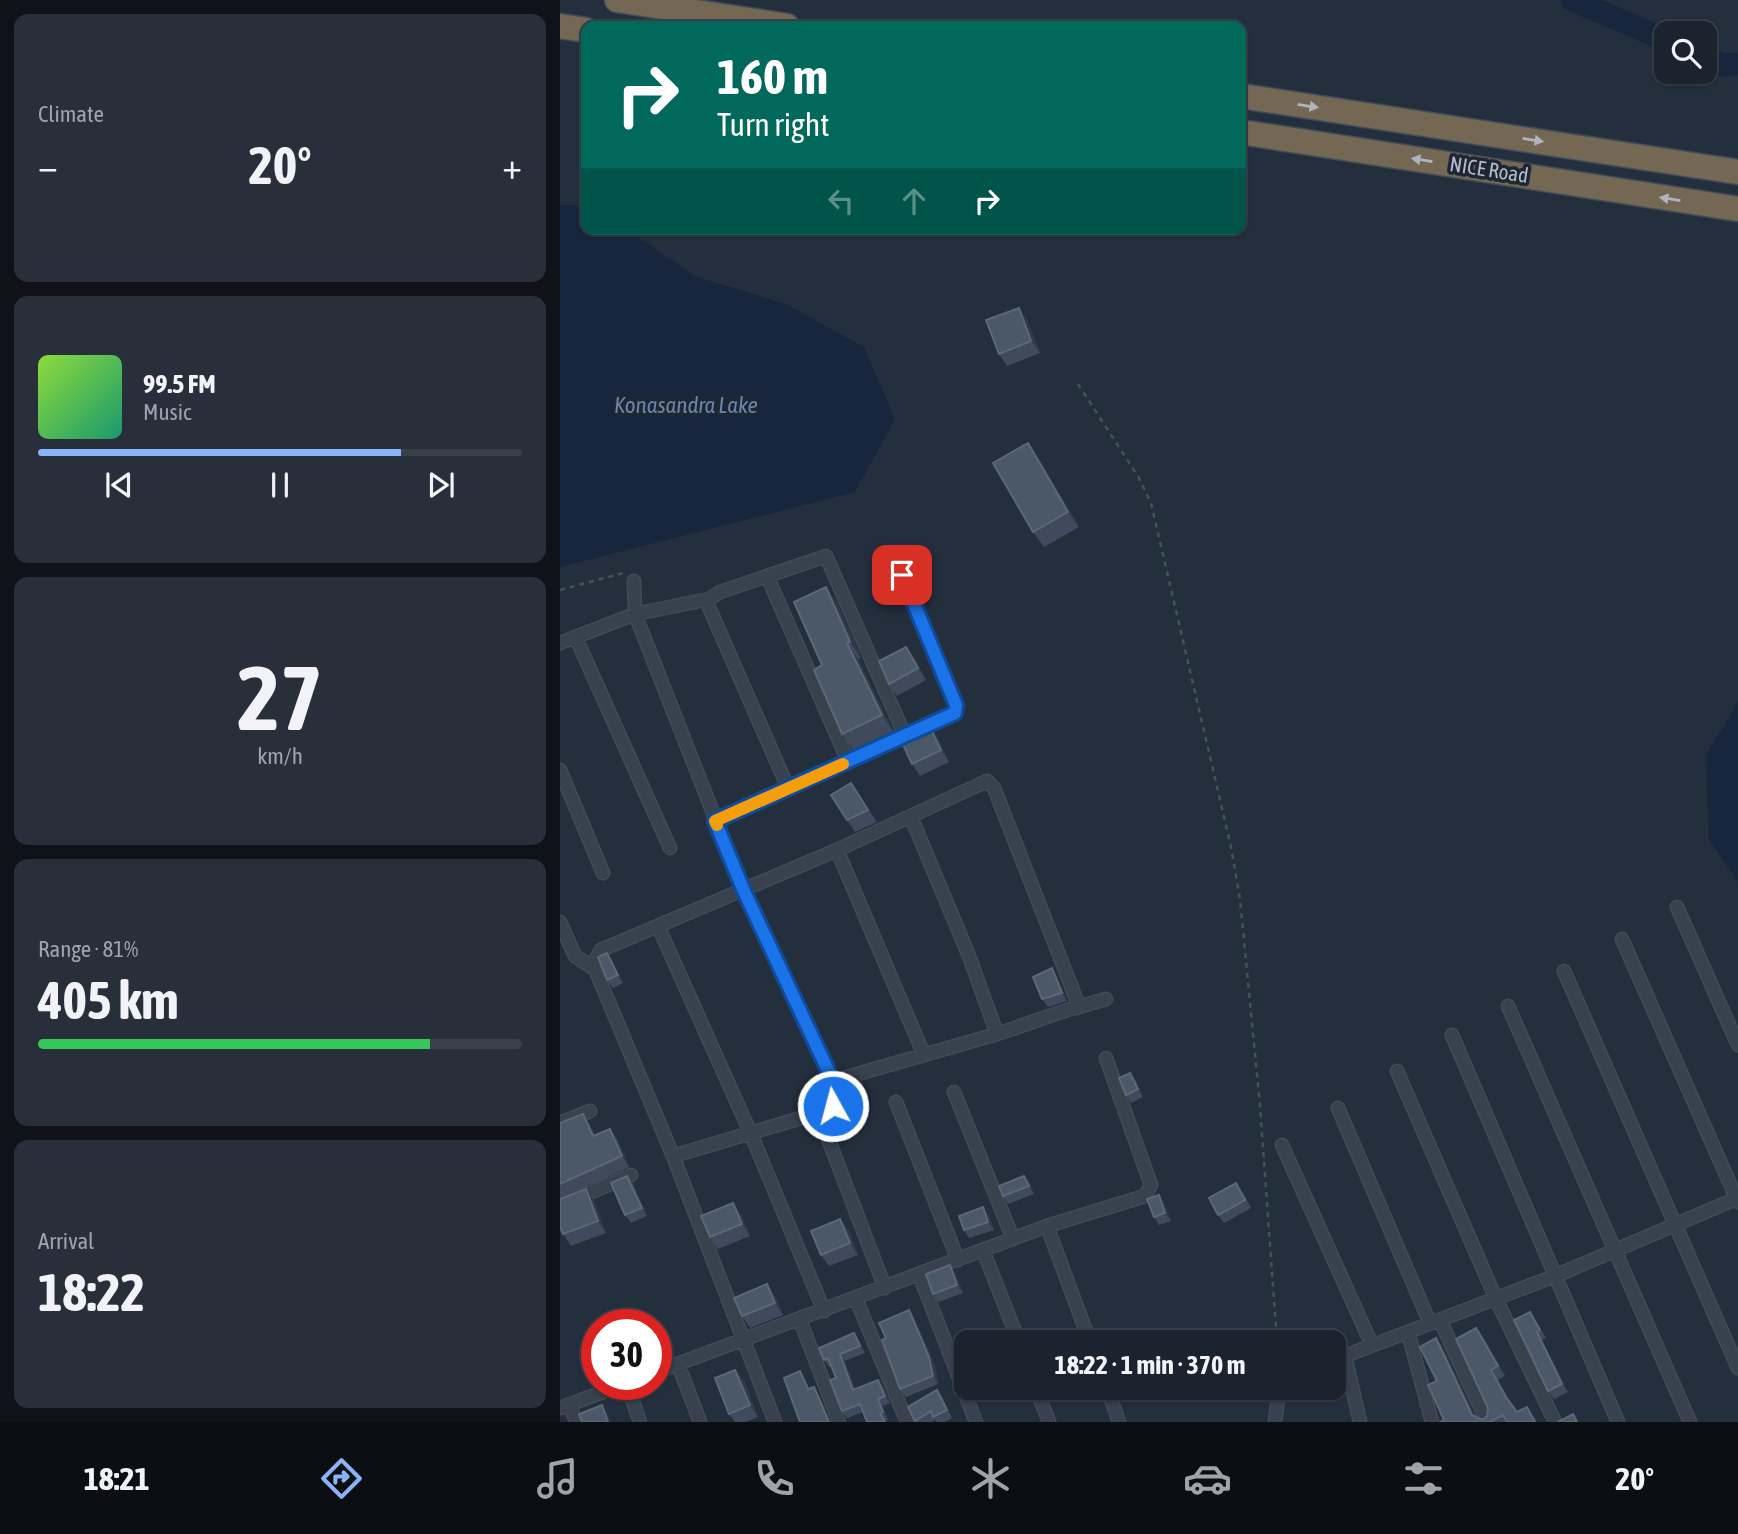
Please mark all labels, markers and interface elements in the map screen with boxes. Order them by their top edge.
map controls [1654,21,1717,84]
button: search [1654,21,1717,84]
text: 160 m [717,48,828,104]
icon: right [602,49,693,140]
text: Climate [38,101,104,127]
one-way arrow [1297,101,1319,112]
text: Turn right [717,106,830,143]
text: 20° [248,135,312,195]
one-way arrow [1522,135,1544,146]
text: − [38,144,58,187]
text: + [502,144,522,187]
street label: NICE Road [1448,151,1530,187]
one-way arrow [1410,154,1432,165]
icon: left [822,182,860,220]
icon: ahead [895,182,933,220]
icon: right [968,182,1006,220]
one-way arrow [1659,193,1681,204]
text: 99.5 FM [143,369,216,399]
water label: Konasandra Lake [614,392,758,418]
text: Music [143,399,191,425]
icon: previous [100,466,138,504]
icon: pause [261,466,299,504]
icon: next [422,466,460,504]
pin [872,545,932,605]
icon: arrive [883,556,921,594]
text: 27 [237,645,323,749]
text: km/h [257,743,303,769]
text: Range · 81% [38,936,138,962]
text: 405 km [38,970,179,1030]
position arrow [796,1069,870,1143]
text: Arrival [38,1228,94,1254]
text: 18:22 [38,1262,145,1322]
speed limit sign: 30 [581,1309,672,1400]
text: 18:22 · 1 min · 370 m [1055,1350,1245,1380]
icon: directions [317,1454,366,1503]
icon: music [533,1454,582,1503]
icon: phone [750,1454,799,1503]
icon: climate [966,1454,1015,1503]
icon: car [1183,1454,1232,1503]
icon: filters [1399,1454,1448,1503]
text: 18:21 [84,1460,150,1497]
text: 20° [1615,1460,1654,1497]

